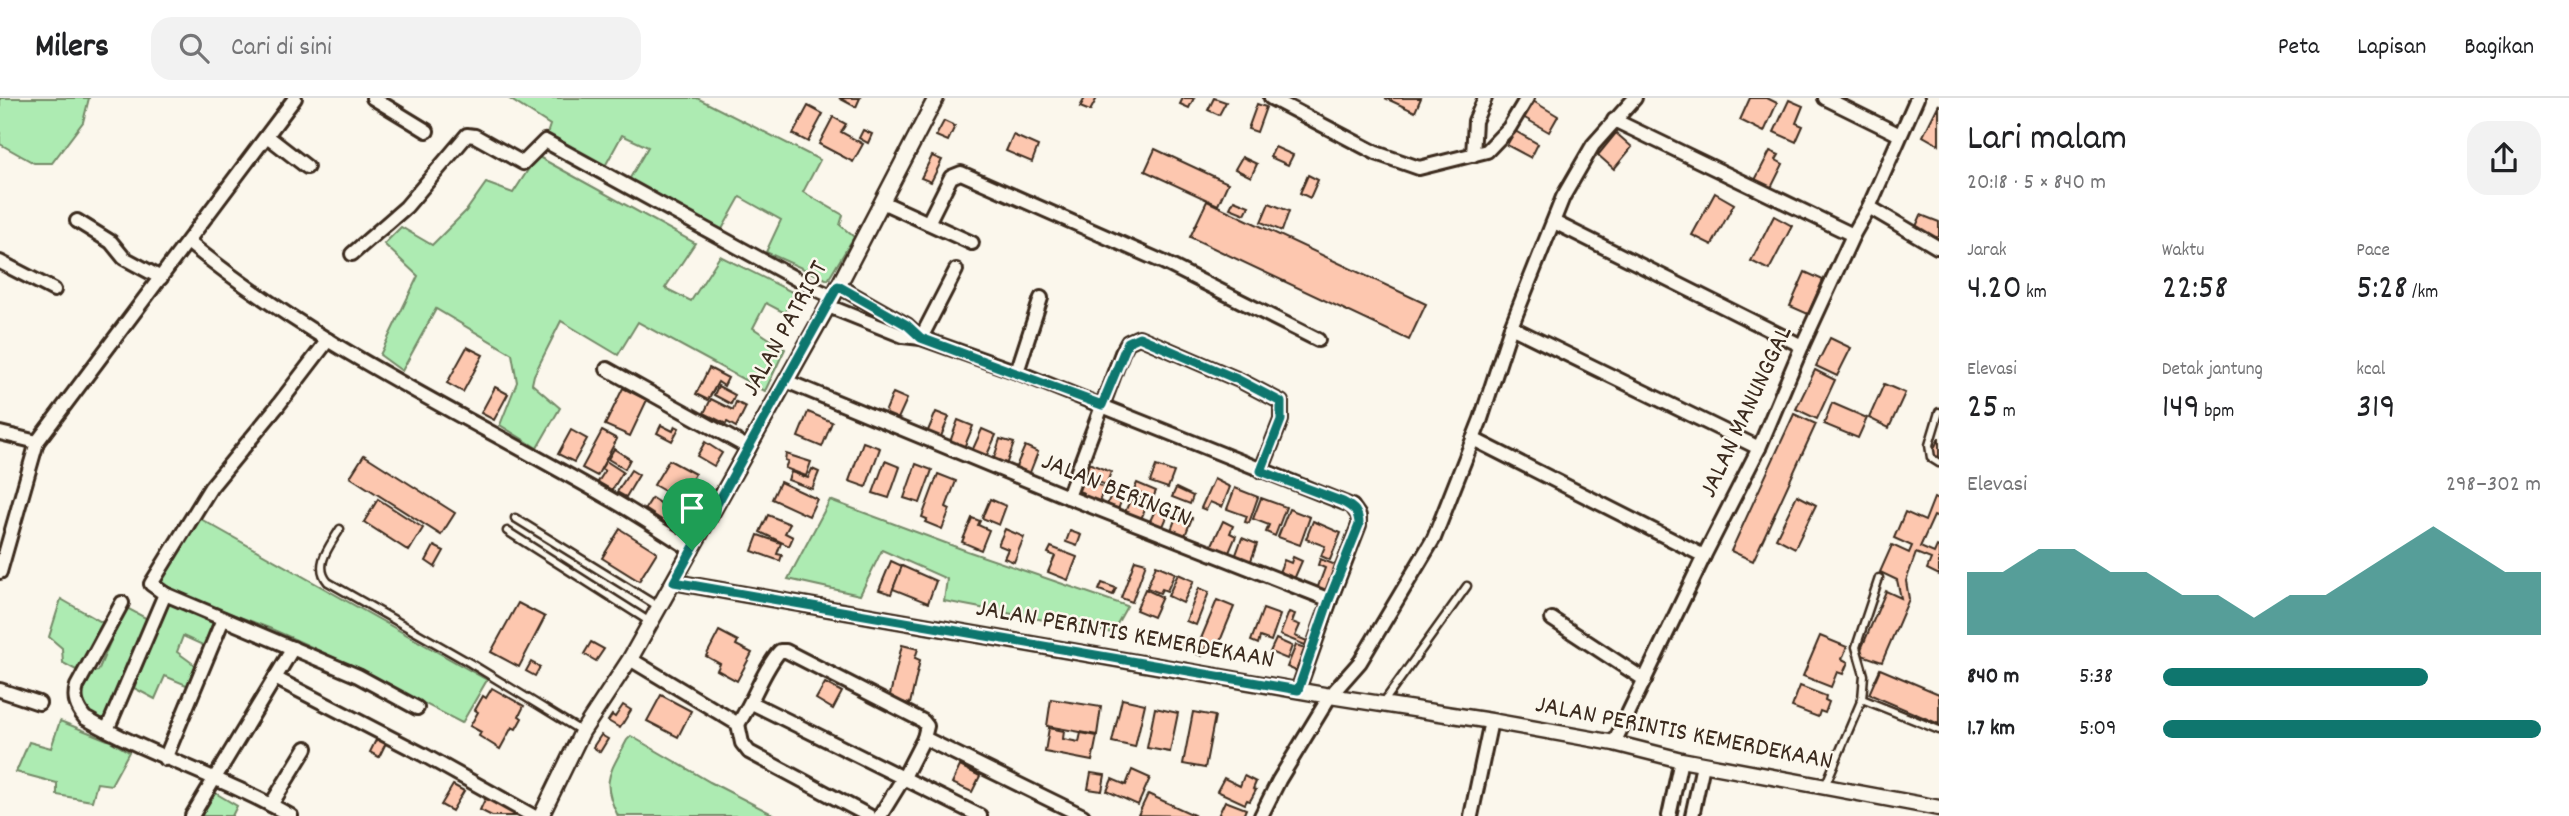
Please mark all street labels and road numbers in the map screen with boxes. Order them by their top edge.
street label: JALAN PATRIOT [734,254,839,403]
street label: JALAN MANUNGGAL [1691,320,1803,504]
street label: JALAN BERINGIN [1035,444,1197,538]
street label: JALAN PERINTIS KEMERDEKAAN [973,591,1277,679]
street label: JALAN PERINTIS KEMERDEKAAN [1532,687,1836,781]

